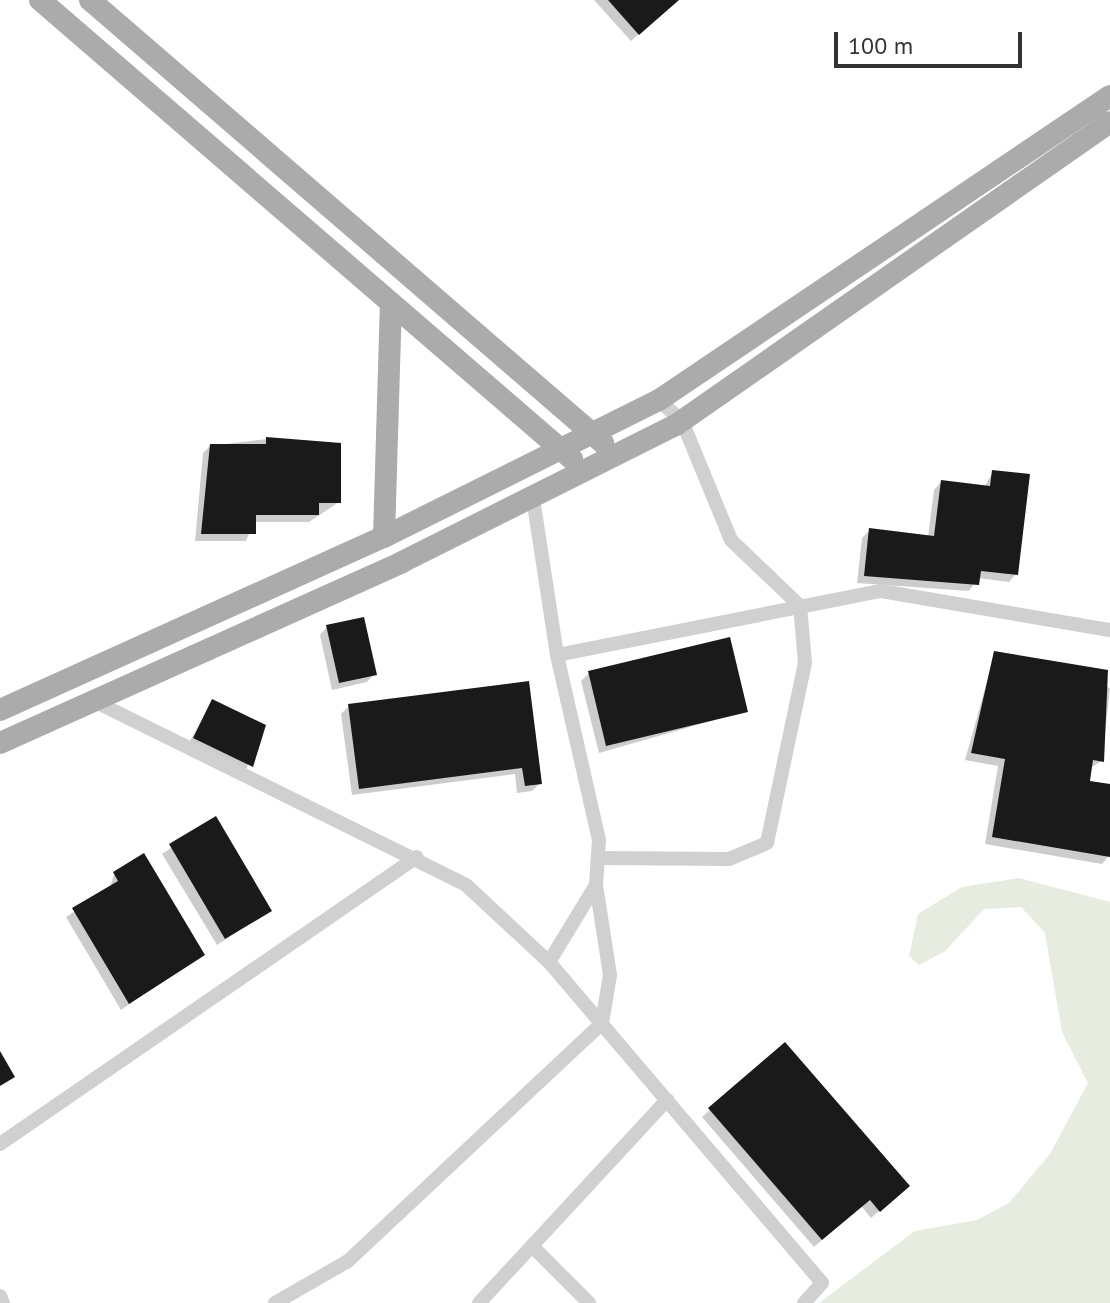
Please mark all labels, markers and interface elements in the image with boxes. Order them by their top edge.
scale bar [838,16,1026,66]
text: 100 m [848,30,913,61]

